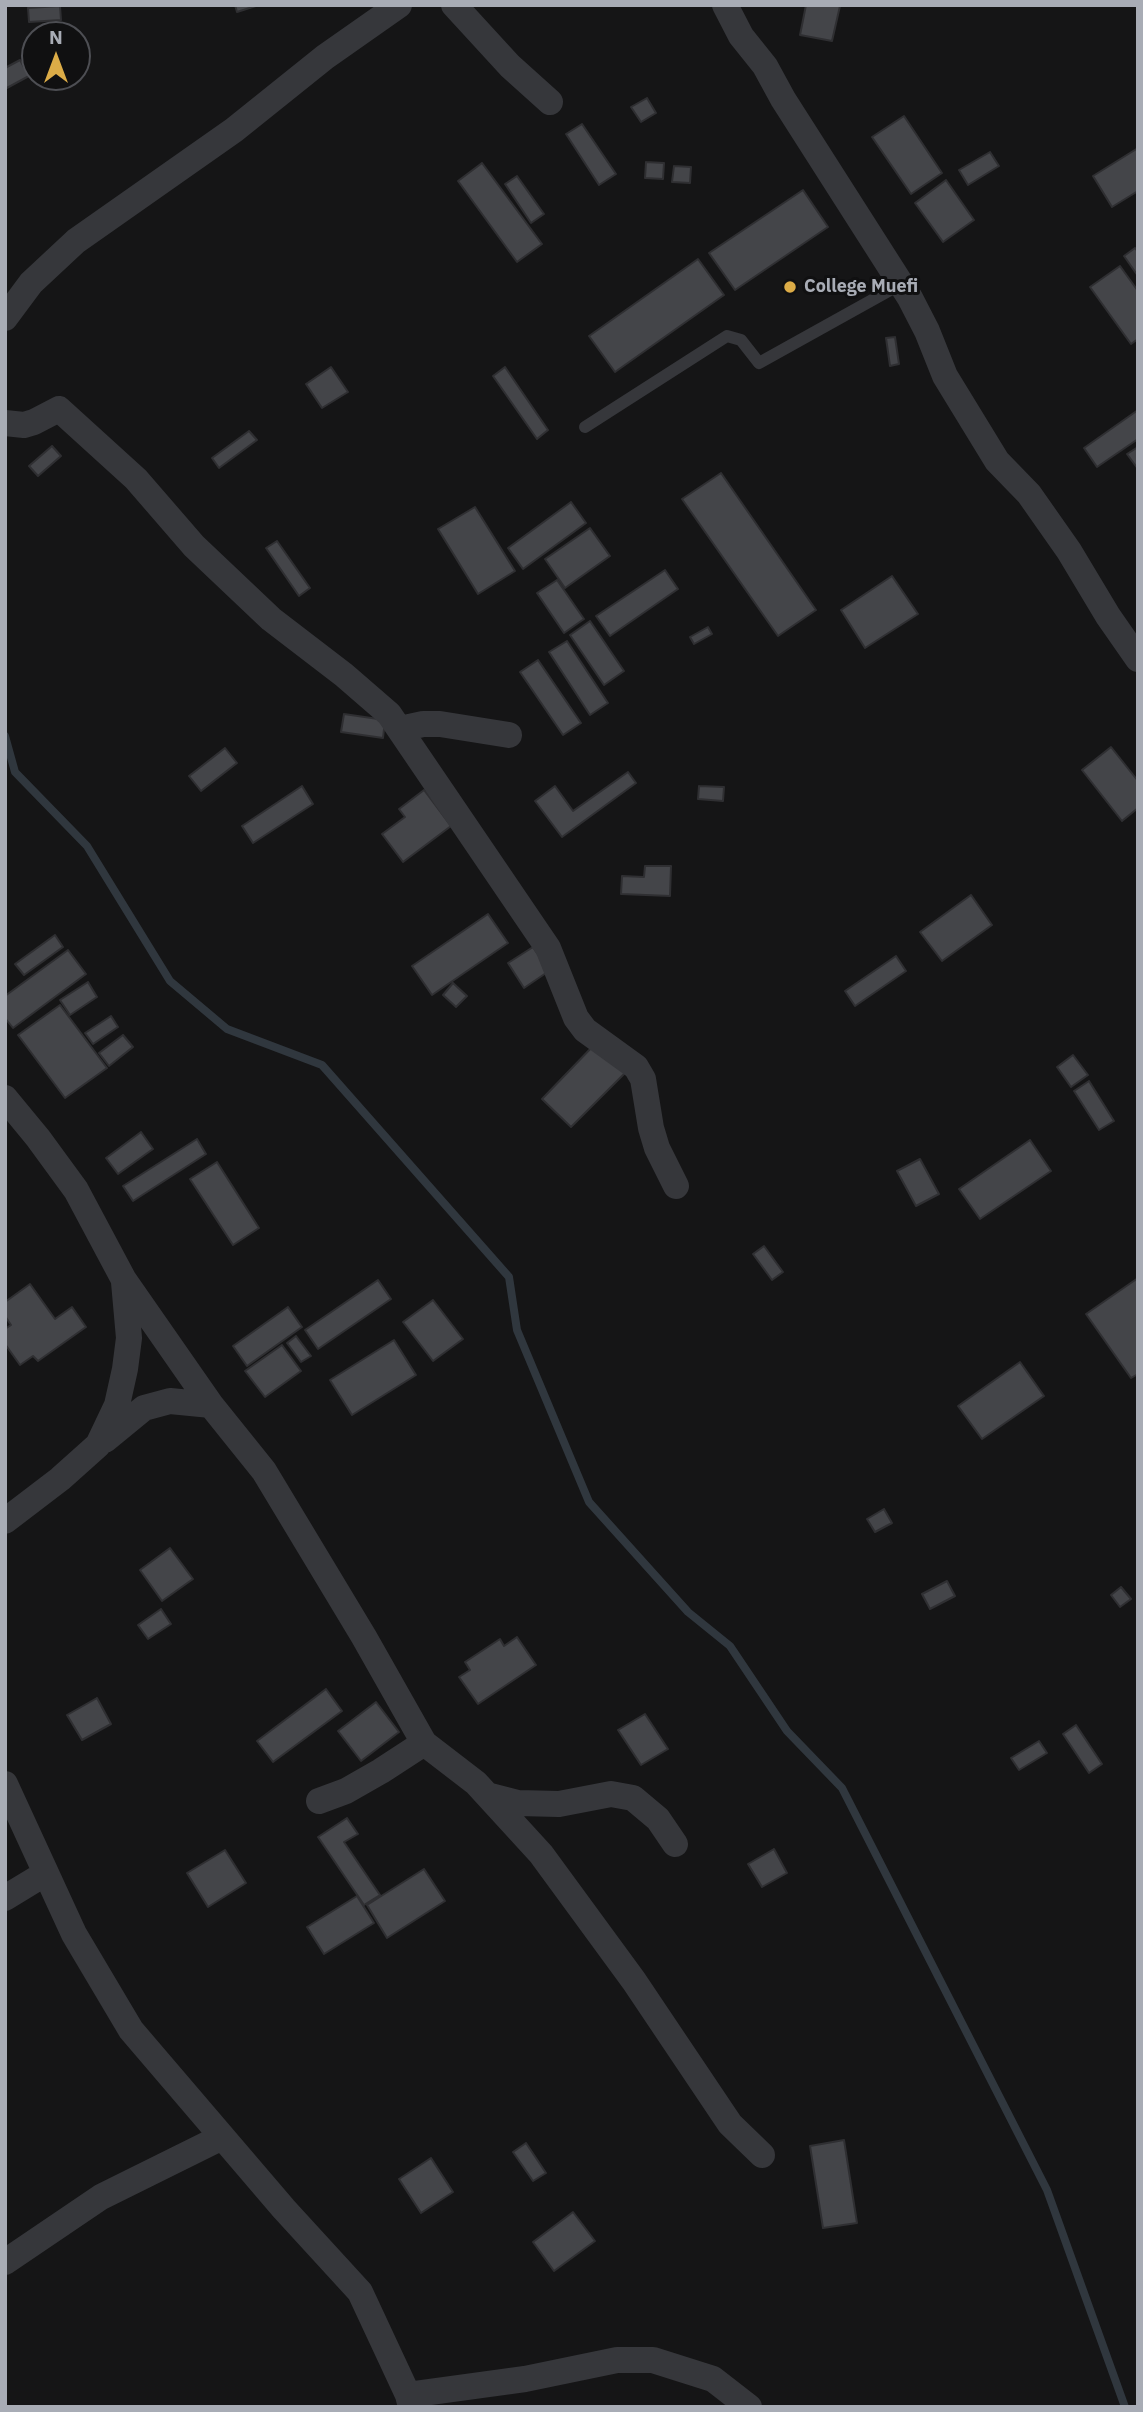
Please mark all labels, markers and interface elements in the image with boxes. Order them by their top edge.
north arrow [21,21,91,91]
text: N [49,25,63,49]
place label: College Muefi [804,276,918,298]
marker: College Muefi [782,279,798,295]

